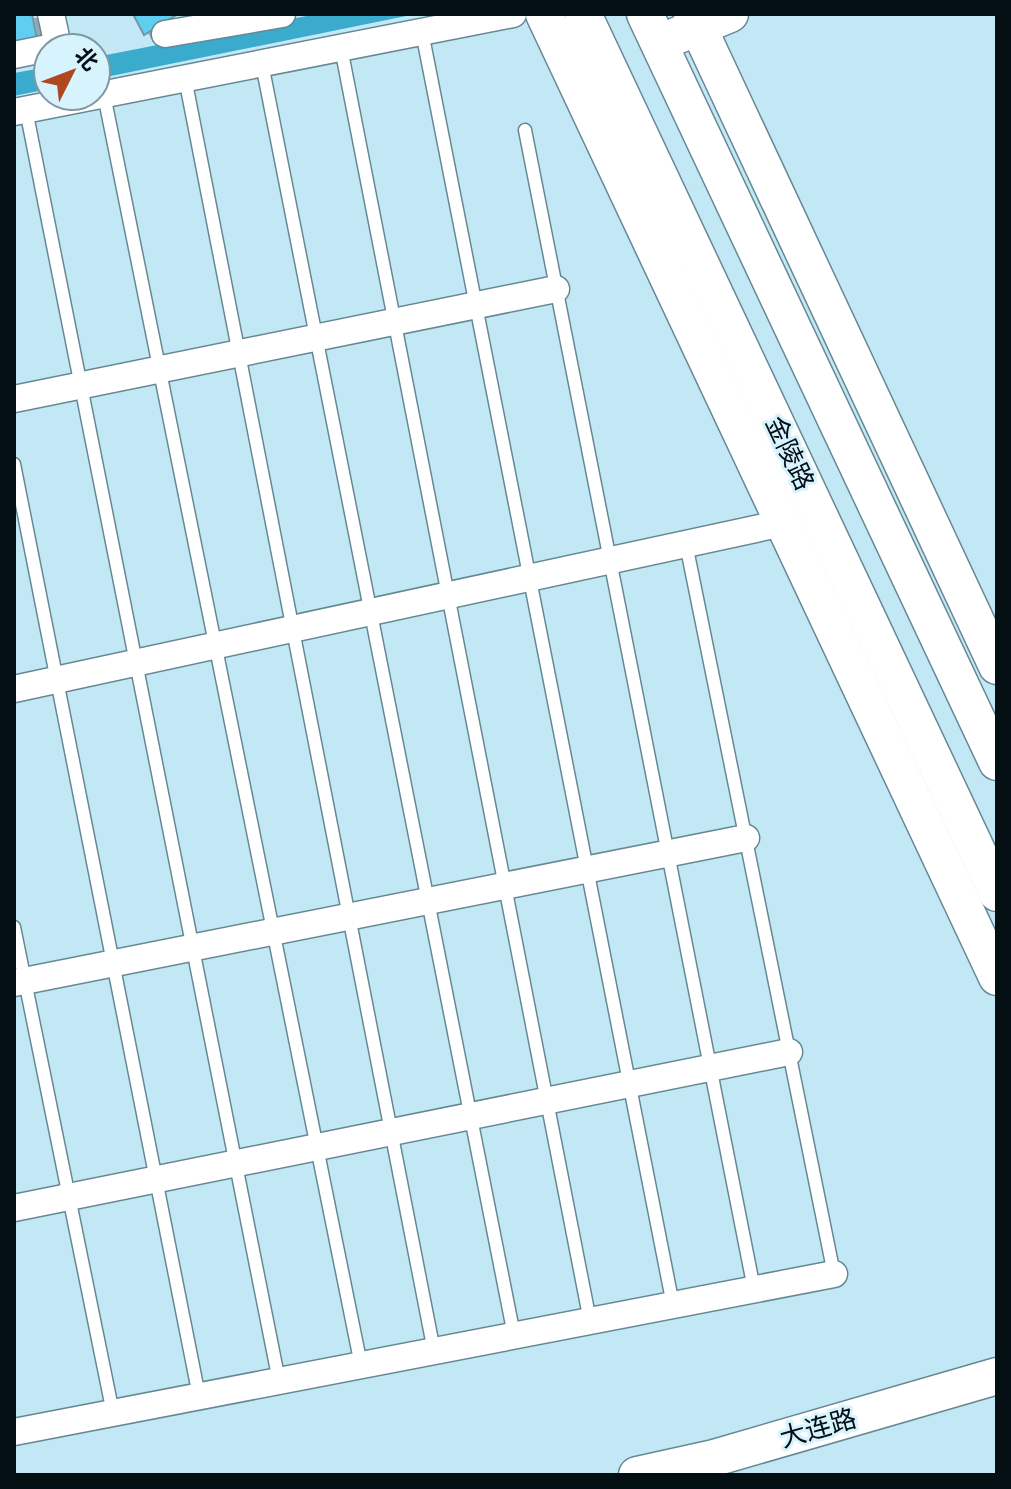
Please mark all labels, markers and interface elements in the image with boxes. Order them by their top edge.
north arrow [32,32,112,112]
text: 北 [69,41,105,76]
street label: 金陵路 [759,410,822,495]
street label: 大连路 [776,1401,860,1454]

